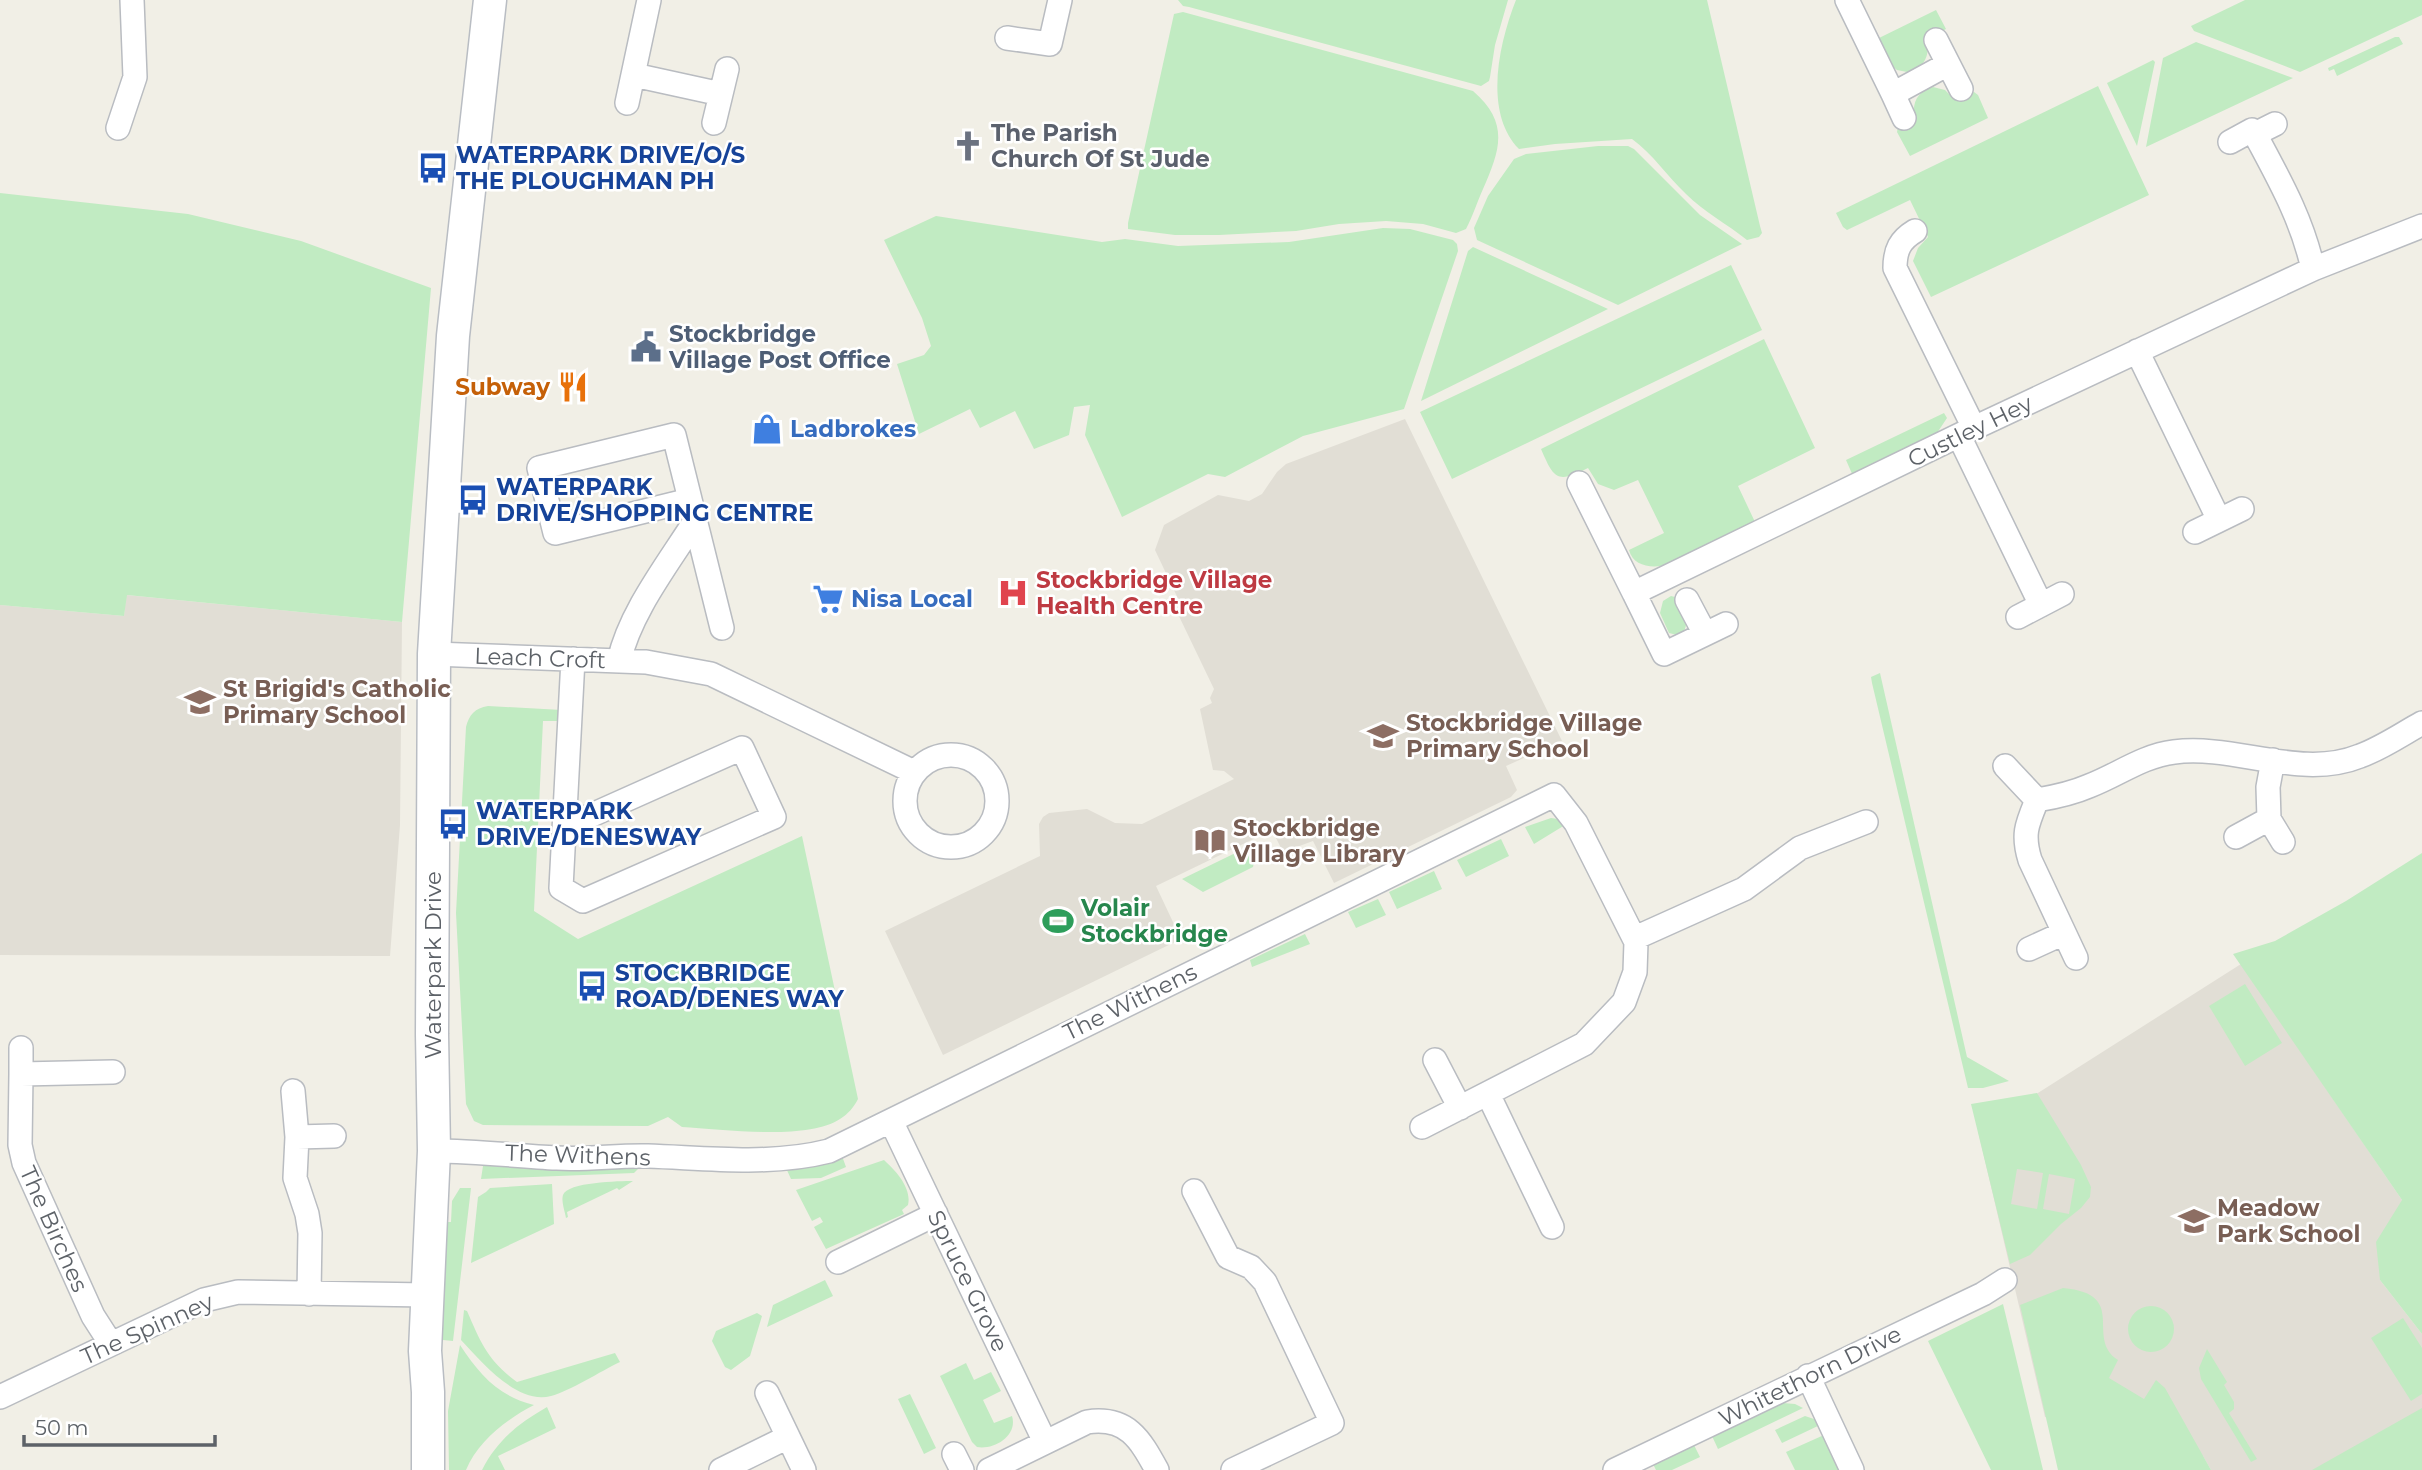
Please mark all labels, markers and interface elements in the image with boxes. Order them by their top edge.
place label: The Parish Church Of St Jude [991,119,1210,173]
church icon: The Parish Church Of St Jude [951,129,985,163]
place label: WATERPARK DRIVE/O/S THE PLOUGHMAN PH [456,141,746,195]
bus stop icon: WATERPARK DRIVE/O/S THE PLOUGHMAN PH [416,151,450,185]
place label: Stockbridge Village Post Office [668,320,891,374]
public building icon: Stockbridge Village Post Office [629,330,663,364]
restaurant icon: Subway [556,370,590,404]
place label: Subway [455,373,550,401]
street label: Custley Hey [1903,389,2037,473]
shop icon: Ladbrokes [750,412,784,446]
place label: Ladbrokes [790,415,916,443]
place label: WATERPARK DRIVE/SHOPPING CENTRE [496,473,813,527]
bus stop icon: WATERPARK DRIVE/SHOPPING CENTRE [456,483,490,517]
place label: Stockbridge Village Health Centre [1036,566,1272,620]
hospital icon: Stockbridge Village Health Centre [996,576,1030,610]
supermarket icon: Nisa Local [811,582,845,616]
place label: Nisa Local [851,585,973,613]
street label: Leach Croft [474,642,606,674]
place label: St Brigid's Catholic Primary School [223,675,451,729]
school or university icon: St Brigid's Catholic Primary School [183,685,217,719]
place label: Stockbridge Village Primary School [1406,709,1642,763]
school or university icon: Stockbridge Village Primary School [1366,719,1400,753]
place label: WATERPARK DRIVE/DENESWAY [476,797,702,851]
bus stop icon: WATERPARK DRIVE/DENESWAY [436,807,470,841]
place label: Stockbridge Village Library [1232,814,1406,868]
library icon: Stockbridge Village Library [1193,824,1227,858]
street label: Waterpark Drive [419,871,447,1059]
place label: Volair Stockbridge [1080,894,1228,948]
sports icon: Volair Stockbridge [1041,904,1075,938]
street label: The Withens [1059,958,1201,1046]
place label: STOCKBRIDGE ROAD/DENES WAY [615,959,844,1013]
bus stop icon: STOCKBRIDGE ROAD/DENES WAY [575,969,609,1003]
street label: The Withens [505,1138,651,1172]
street label: The Birches [14,1162,94,1296]
place label: Meadow Park School [2217,1194,2360,1248]
school or university icon: Meadow Park School [2177,1204,2211,1238]
street label: Spruce Grove [922,1206,1014,1356]
street label: The Spinney [76,1287,218,1371]
street label: Whitethorn Drive [1714,1320,1906,1432]
scale bar [24,1404,215,1448]
text: 50 m [35,1415,89,1440]

